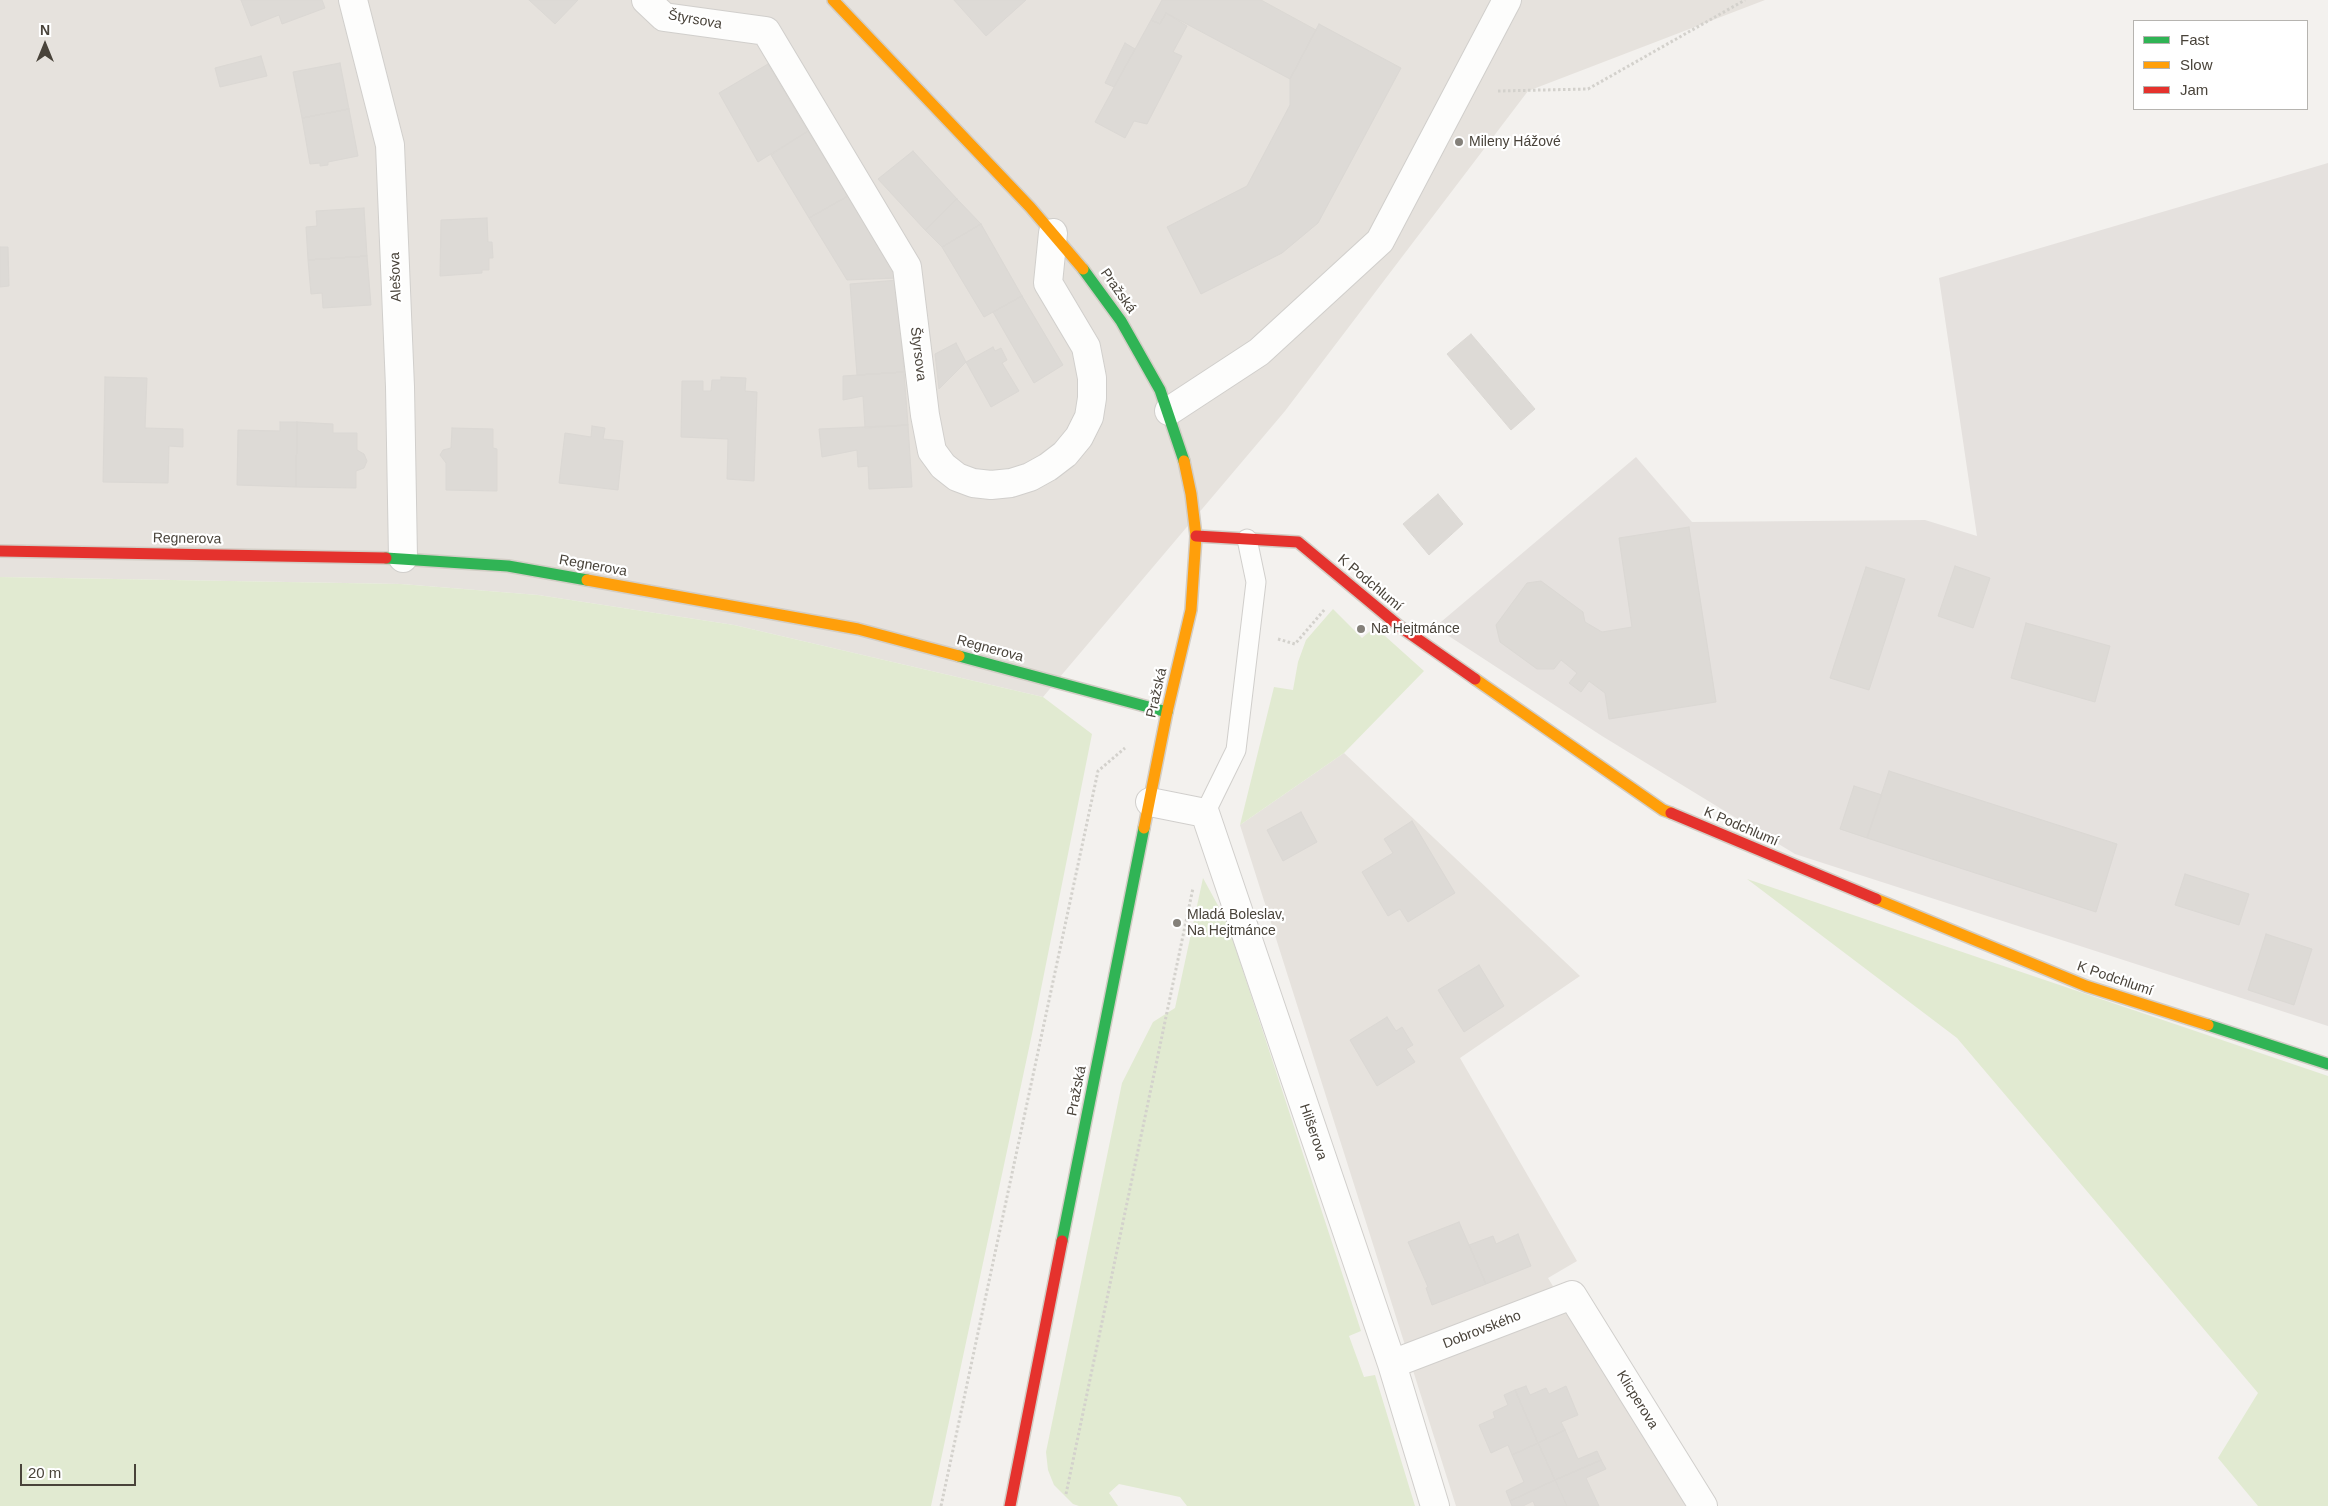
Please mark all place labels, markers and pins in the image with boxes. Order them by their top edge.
place label: Mileny Hážové [1469,134,1561,150]
marker: Mileny Hážové [1453,136,1465,148]
place label: Na Hejtmánce [1371,621,1460,637]
marker: Na Hejtmánce [1355,623,1367,635]
place label: Mladá Boleslav, Na Hejtmánce [1187,907,1285,940]
marker: Mladá Boleslav, Na Hejtmánce [1171,917,1183,929]

